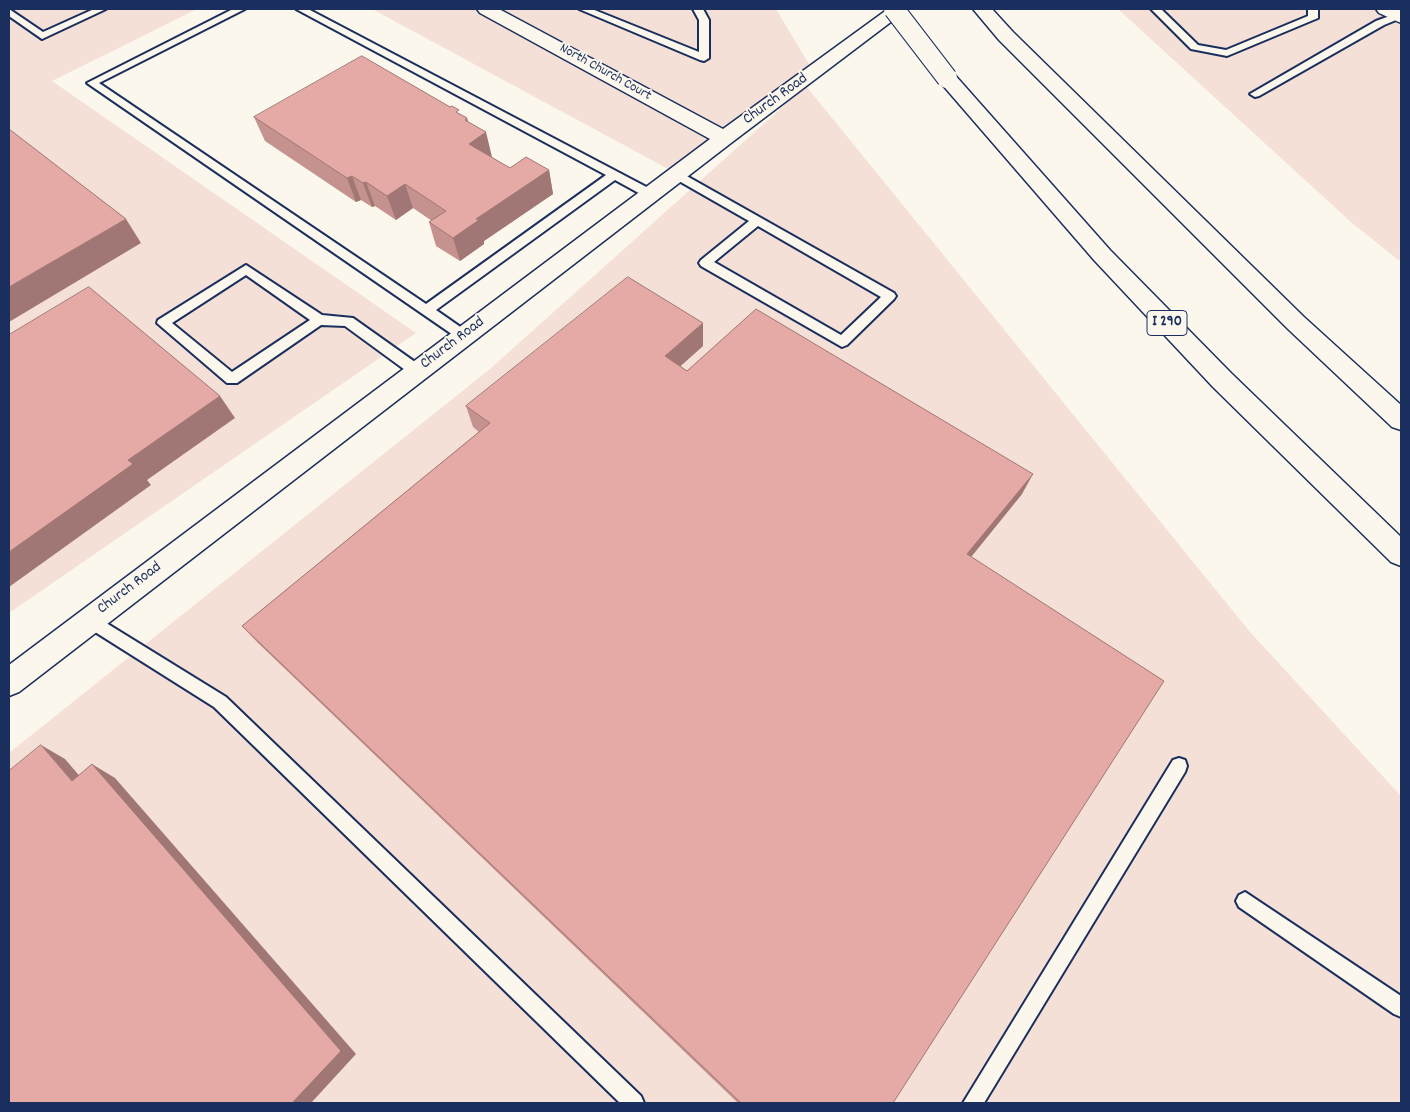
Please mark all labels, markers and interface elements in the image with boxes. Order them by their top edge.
street label: North Church Court [556,41,654,105]
street label: Church Road [740,70,812,130]
road number: I 290 [1147,310,1187,336]
street label: Church Road [417,314,489,374]
street label: Church Road [94,559,166,619]

